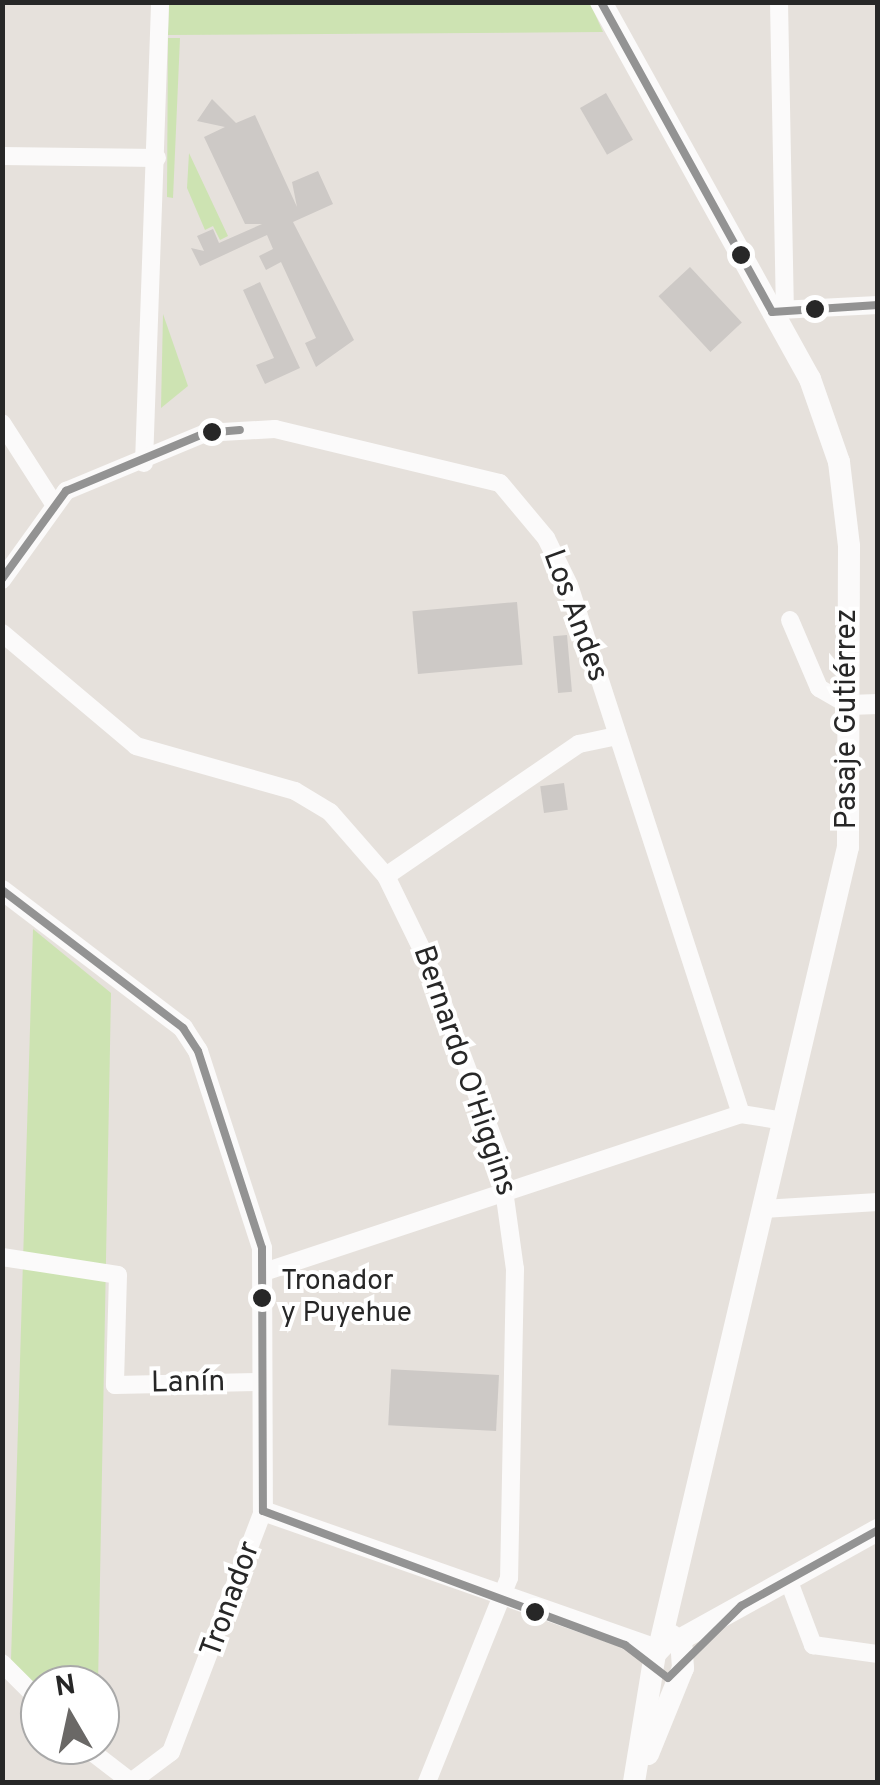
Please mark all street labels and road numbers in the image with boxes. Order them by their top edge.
street label: Los Andes [533,545,615,687]
street label: Pasaje Gutiérrez [830,609,866,829]
street label: Bernardo O'Higgins [403,941,523,1201]
street label: Lanín [151,1365,225,1403]
street label: Tronador [194,1537,270,1663]

